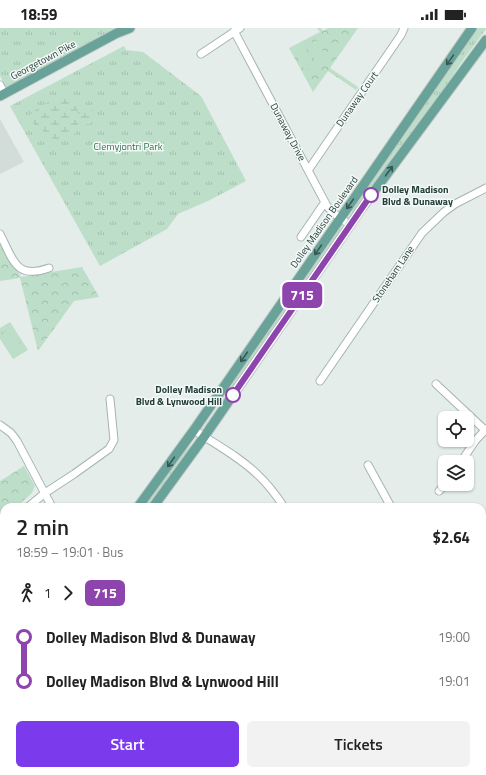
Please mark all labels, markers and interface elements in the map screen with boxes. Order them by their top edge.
text: 18:59 [20,3,57,26]
street label: Georgetown Pike [8,37,78,83]
one-way arrow [446,54,454,65]
street label: Dunaway Court [332,68,382,130]
street label: Dunaway Drive [266,100,310,164]
park label: Clemyjontri Park [93,139,163,154]
one-way arrow [385,166,393,177]
street label: Dolley Madison Boulevard [287,173,361,271]
place label: Dolley Madison Blvd & Dunaway [382,182,453,209]
marker: Dolley Madison Blvd & Dunaway [363,187,379,203]
one-way arrow [346,198,354,209]
street label: Stoneham Lane [368,243,418,305]
one-way arrow [314,244,322,255]
line badge: 715 [279,282,325,308]
text: 715 [290,284,314,305]
one-way arrow [240,351,248,362]
place label: Dolley Madison Blvd & Lynwood Hill [136,382,222,409]
marker: Dolley Madison Blvd & Lynwood Hill [225,387,241,403]
map controls [438,411,474,491]
button: locate [438,411,474,447]
button: layers [438,455,474,491]
one-way arrow [167,456,175,467]
text: 2 min [16,510,69,544]
text: $2.64 [433,526,470,549]
text: 18:59 – 19:01 · Bus [16,542,123,562]
icon: walk [16,582,38,604]
icon: forward [57,582,79,604]
text: 715 [93,582,117,603]
text: 1 [44,583,51,603]
text: Dolley Madison Blvd & Dunaway [46,626,256,649]
text: 19:00 [438,627,470,647]
text: Dolley Madison Blvd & Lynwood Hill [46,670,279,693]
text: 19:01 [438,671,470,691]
button: Start [16,721,239,767]
button: Tickets [247,721,470,767]

